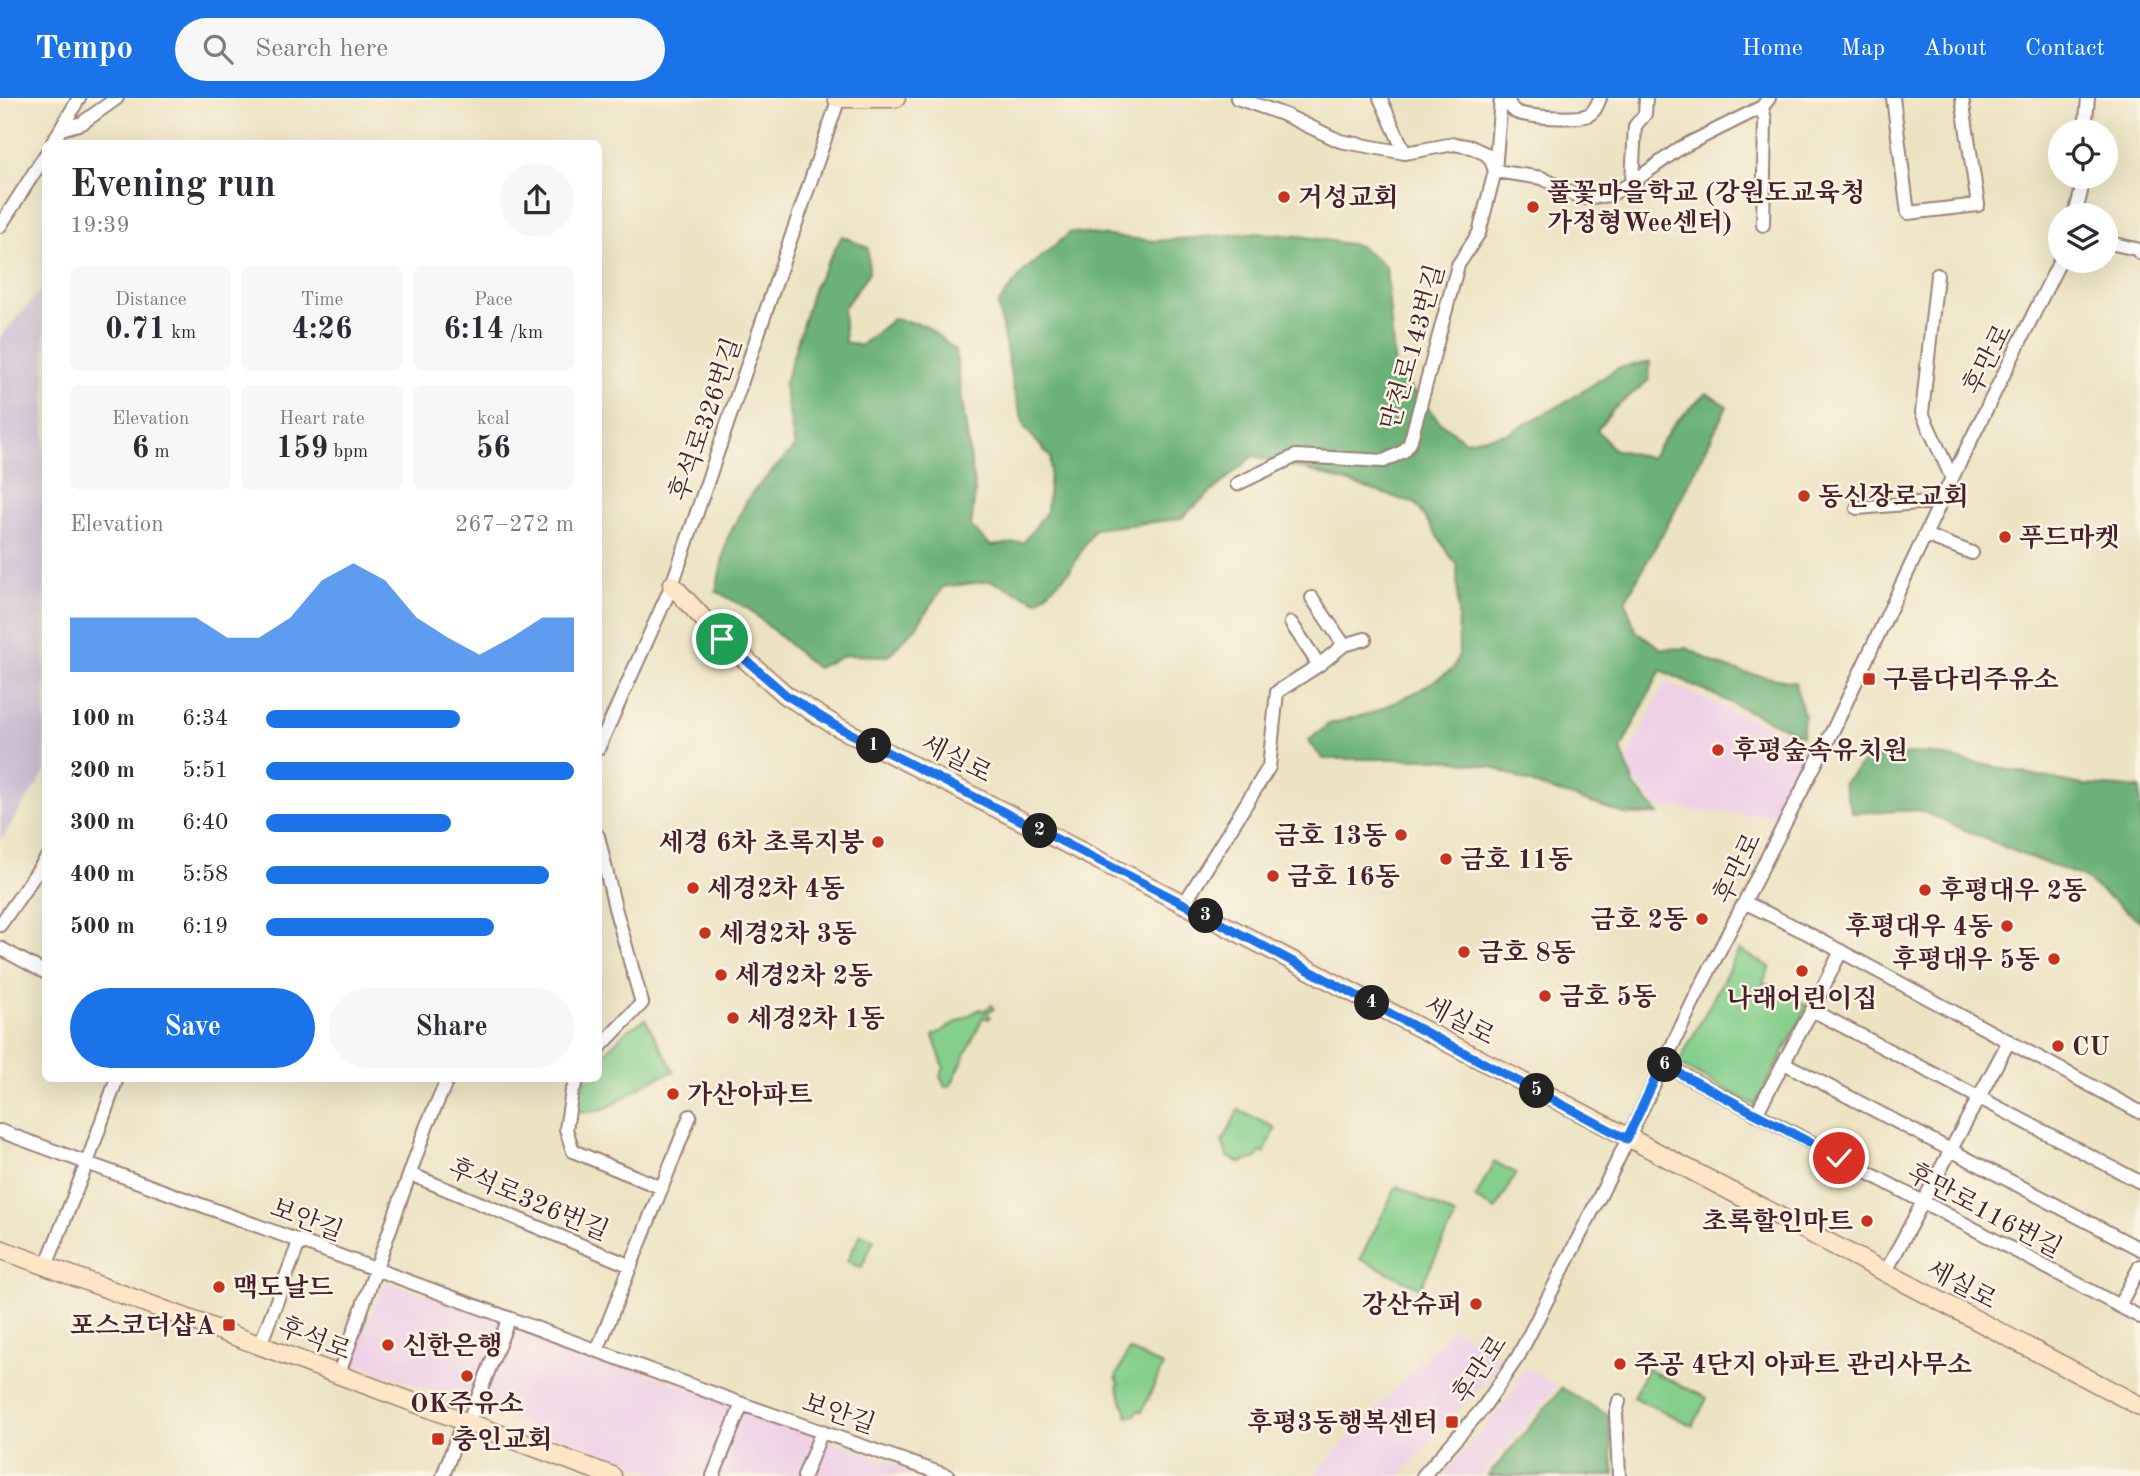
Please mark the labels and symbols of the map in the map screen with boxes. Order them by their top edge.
place label: 풀꽃마을학교 (강원도교육청 가정형Wee센터) [1547,178,1865,237]
place label: 거성교회 [1298,183,1398,212]
marker: 거성교회 [1276,189,1292,205]
marker: 풀꽃마을학교 (강원도교육청 가정형Wee센터) [1525,199,1541,215]
street label: 만천로143번길 [1376,261,1450,433]
street label: 후만로 [1957,319,2017,399]
street label: 후석로326번길 [664,334,747,505]
place label: 동신장로교회 [1818,482,1969,511]
marker: 동신장로교회 [1796,488,1812,504]
place label: 푸드마켓 [2019,523,2119,552]
marker: 푸드마켓 [1997,529,2013,545]
pin [692,609,752,669]
place label: 구름다리주유소 [1883,665,2059,694]
marker: 구름다리주유소 [1861,671,1877,687]
pin: 1 [856,728,892,764]
street label: 세실로 [917,729,996,788]
place label: 후평숲속유치원 [1732,736,1908,765]
marker: 후평숲속유치원 [1710,742,1726,758]
pin: 2 [1023,814,1058,848]
place label: 금호 13동 [1274,822,1387,850]
marker: 금호 13동 [1393,827,1409,843]
place label: 세경 6차 초록지붕 [659,828,864,857]
street label: 후만로 [1708,828,1767,908]
marker: 세경 6차 초록지붕 [870,834,886,850]
place label: 금호 11동 [1460,846,1573,874]
marker: 금호 11동 [1438,851,1454,867]
place label: 금호 16동 [1287,863,1400,891]
marker: 금호 16동 [1265,868,1281,884]
place label: 세경2차 4동 [707,874,845,903]
place label: 후평대우 2동 [1939,876,2087,905]
marker: 세경2차 4동 [685,880,701,896]
marker: 후평대우 2동 [1917,882,1933,898]
pin: 3 [1188,898,1224,934]
place label: 금호 2동 [1590,906,1688,934]
marker: 금호 2동 [1694,911,1710,927]
place label: 후평대우 4동 [1845,912,1993,941]
marker: 후평대우 4동 [1999,918,2015,934]
place label: 세경2차 3동 [719,919,857,948]
marker: 세경2차 3동 [697,925,713,941]
place label: 금호 8동 [1478,939,1576,967]
marker: 금호 8동 [1456,944,1472,960]
place label: 후평대우 5동 [1892,945,2040,974]
marker: 후평대우 5동 [2046,951,2062,967]
place label: 세경2차 2동 [735,961,873,990]
marker: 나래어린이집 [1794,963,1810,979]
marker: 세경2차 2동 [713,967,729,983]
place label: 금호 5동 [1559,983,1657,1011]
place label: 나래어린이집 [1727,984,1877,1013]
pin: 4 [1354,986,1390,1020]
marker: 금호 5동 [1537,988,1553,1004]
street label: 세실로 [1420,991,1499,1051]
place label: 세경2차 1동 [747,1004,885,1033]
marker: 세경2차 1동 [725,1010,741,1026]
place label: CU [2072,1035,2110,1061]
marker: CU [2050,1038,2066,1054]
pin: 6 [1648,1048,1682,1082]
pin: 5 [1520,1074,1554,1108]
place label: 가산아파트 [687,1080,813,1109]
marker: 가산아파트 [665,1086,681,1102]
pin [1809,1128,1869,1188]
street label: 후석로326번길 [445,1153,613,1246]
street label: 후만로116번길 [1903,1158,2067,1263]
street label: 보안길 [266,1193,347,1247]
place label: 초록할인마트 [1702,1207,1853,1236]
marker: 초록할인마트 [1859,1213,1875,1229]
street label: 세실로 [1922,1255,2001,1315]
place label: 맥도날드 [233,1273,333,1302]
marker: 맥도날드 [211,1279,227,1295]
place label: 강산슈퍼 [1362,1290,1462,1319]
marker: 강산슈퍼 [1468,1296,1484,1312]
place label: 포스코더샵A [70,1311,215,1340]
street label: 후석로 [274,1311,355,1366]
marker: 포스코더샵A [221,1317,237,1333]
street label: 후만로 [1446,1330,1513,1409]
place label: 신한은행 [402,1331,502,1360]
marker: 신한은행 [380,1337,396,1353]
place label: 주공 4단지 아파트 관리사무소 [1634,1350,1972,1379]
marker: 주공 4단지 아파트 관리사무소 [1612,1356,1628,1372]
marker: OK주유소 [459,1368,475,1384]
street label: 보안길 [798,1388,879,1439]
place label: OK주유소 [410,1391,524,1418]
place label: 후평3동행복센터 [1247,1408,1438,1437]
marker: 후평3동행복센터 [1444,1414,1460,1430]
place label: 충인교회 [452,1425,552,1454]
marker: 충인교회 [430,1431,446,1447]

